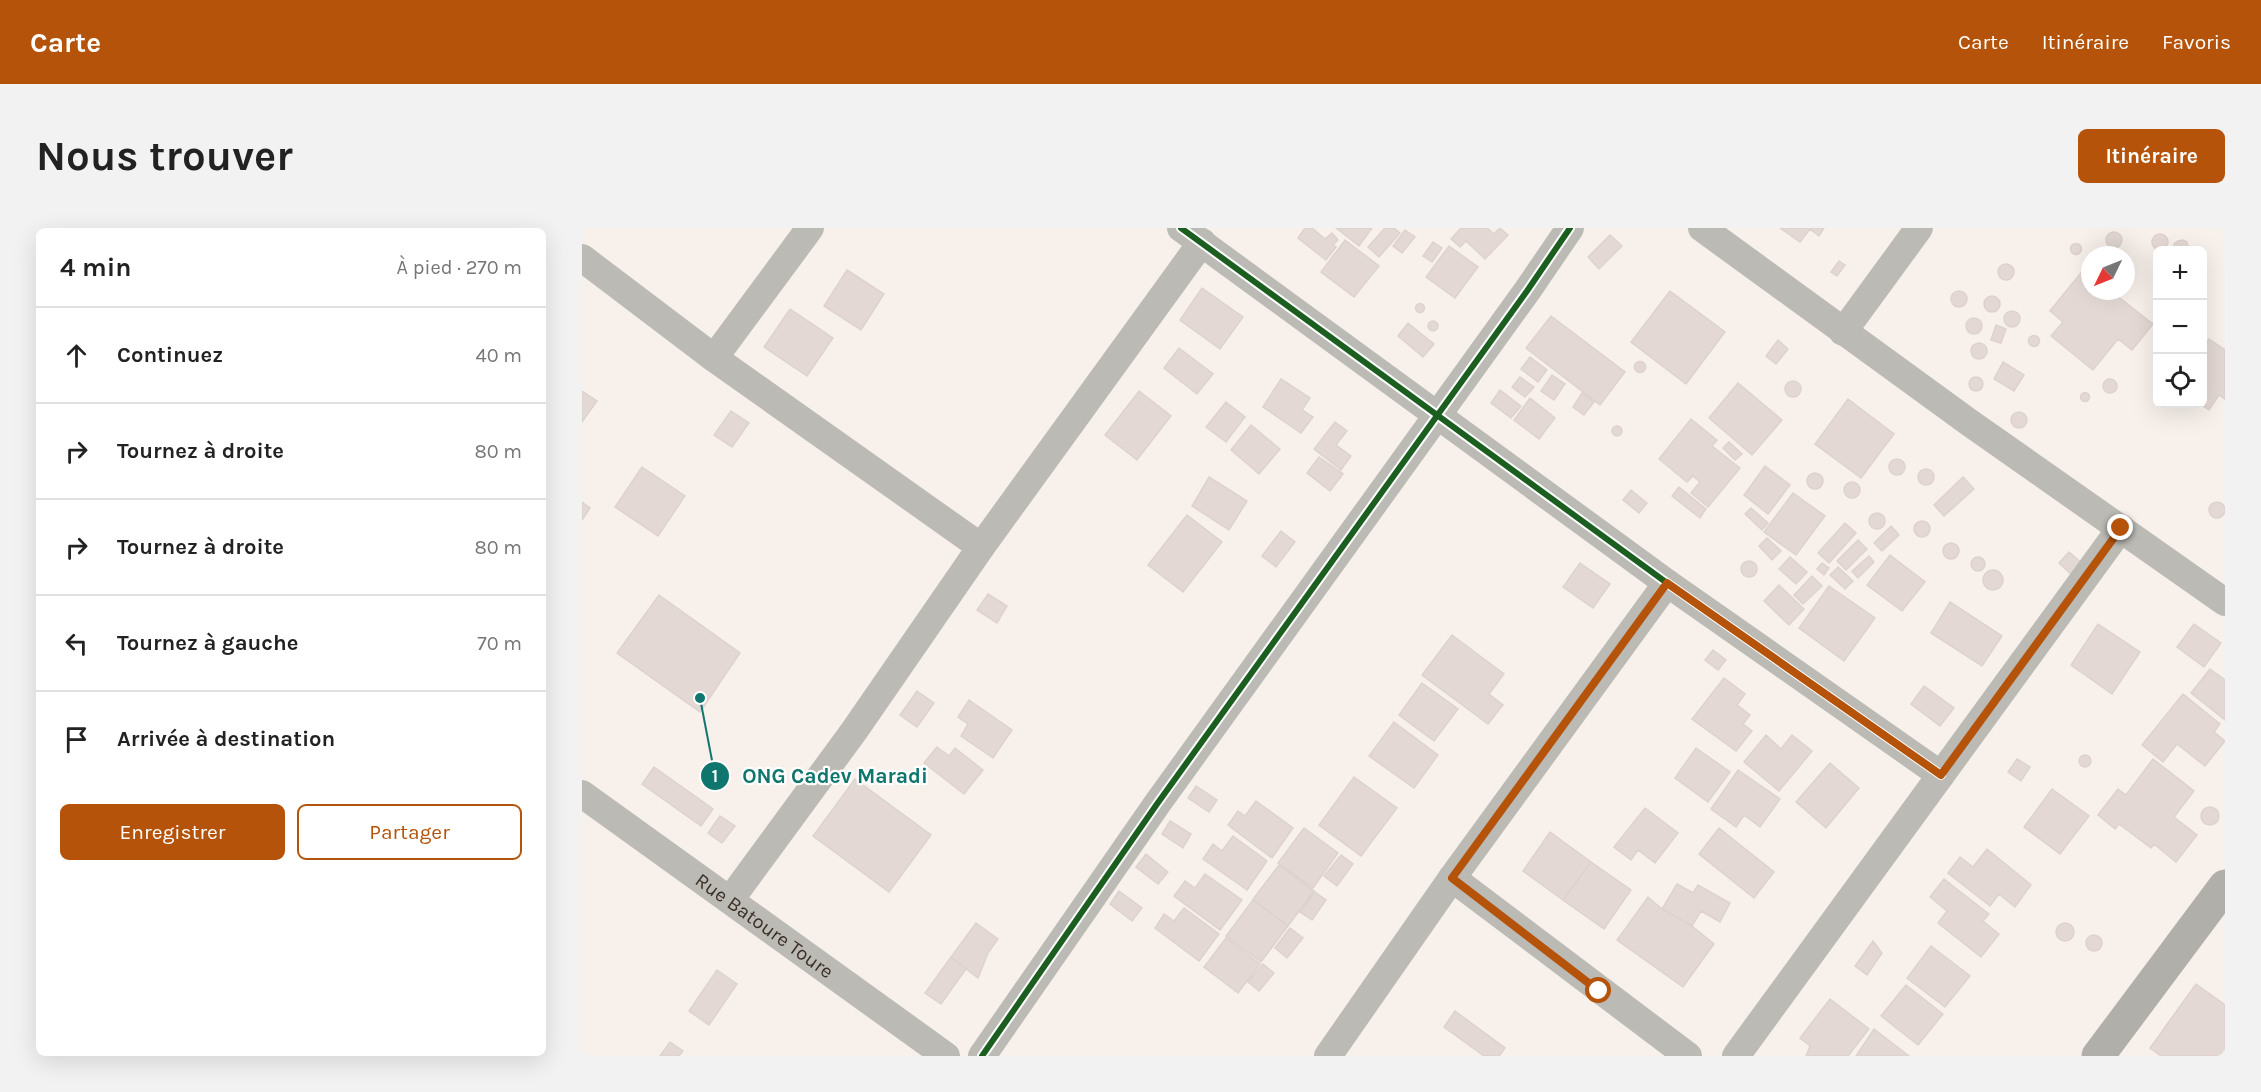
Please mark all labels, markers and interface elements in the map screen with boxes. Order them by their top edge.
text: Carte [30,26,101,59]
text: Carte [1958,30,2009,54]
text: Itinéraire [2042,30,2129,54]
text: Favoris [2162,30,2231,54]
button: Itinéraire [2078,129,2225,183]
text: Nous trouver [36,131,293,181]
north arrow [2081,246,2135,300]
map controls [2153,246,2207,408]
button: + [2153,246,2207,300]
text: 4 min [60,252,131,283]
text: À pied · 270 m [397,256,522,279]
button: − [2153,300,2207,354]
icon: ahead [60,339,93,372]
text: Continuez [117,342,223,368]
text: 40 m [476,344,522,367]
button: locate [2153,354,2207,408]
icon: right [60,435,93,468]
text: Tournez à droite [117,438,284,464]
text: 80 m [474,440,522,463]
route end [2107,514,2133,540]
icon: right [60,531,93,564]
text: Tournez à droite [117,534,284,560]
text: 80 m [474,536,522,559]
icon: left [60,627,93,660]
text: Tournez à gauche [117,630,298,656]
text: 70 m [477,632,522,655]
icon: arrive [60,723,93,756]
text: Arrivée à destination [117,726,335,752]
callout: ONG Cadev Maradi [700,757,940,796]
text: ONG Cadev Maradi [742,764,928,788]
text: 1 [712,765,718,787]
button: Enregistrer [60,804,285,860]
button: Partager [297,804,522,860]
street label: Rue Batoure Toure [691,868,838,983]
route start [1585,977,1611,1003]

